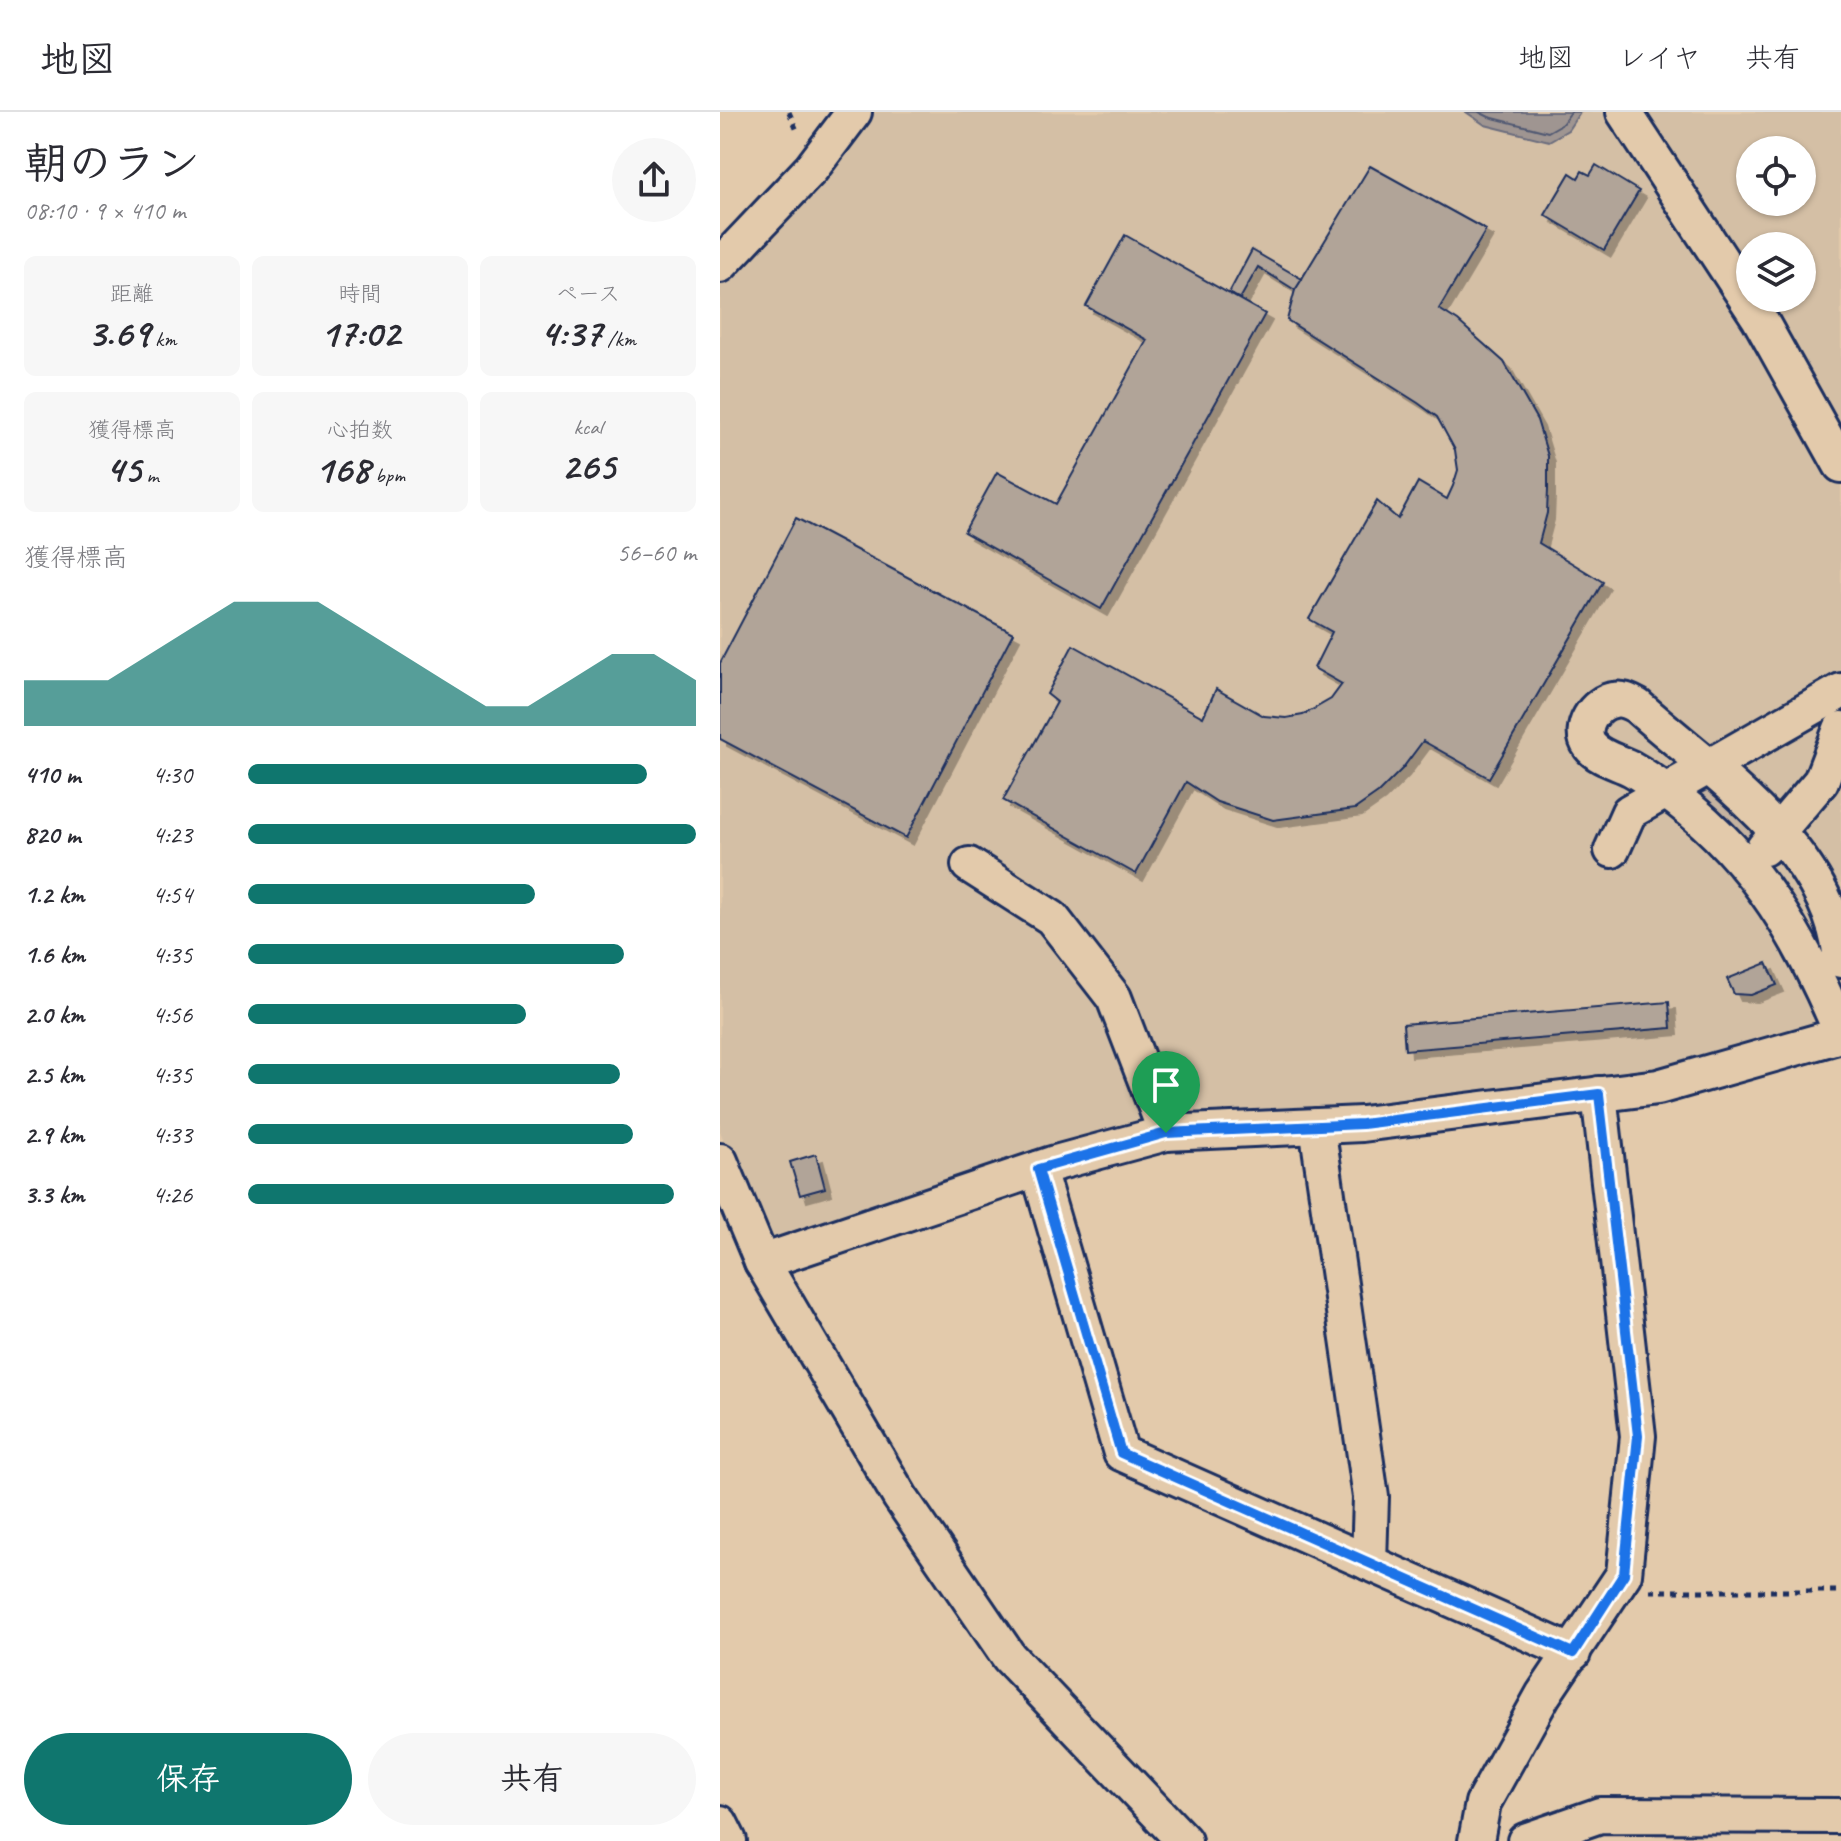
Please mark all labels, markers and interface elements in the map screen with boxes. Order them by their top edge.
text: 地図 [40,36,116,83]
text: 地図 [1518,40,1574,75]
text: レイヤ [1618,40,1701,75]
text: 共有 [1745,40,1801,75]
text: 朝のラン [24,136,200,191]
map controls [1736,136,1816,312]
button: locate [1736,136,1816,216]
button: share [612,138,696,222]
text: 08:10 · 9 × 410 m [24,194,185,227]
button: layers [1736,232,1816,312]
text: 距離 [110,280,154,308]
text: 時間 [338,280,382,308]
text: ペース [556,280,620,308]
text: 3.69 [87,308,150,358]
text: 17:02 [320,308,400,358]
text: 4:37 [540,308,602,358]
text: km [150,325,177,353]
text: /km [602,325,636,353]
text: kcal [573,413,603,441]
text: 獲得標高 [88,416,176,444]
text: 心拍数 [327,416,393,444]
text: 265 [561,441,615,491]
text: 45 [105,444,141,494]
text: 168 [315,444,370,494]
text: m [141,461,159,489]
text: bpm [370,461,405,489]
text: 56–60 m [617,536,696,569]
text: 獲得標高 [24,541,128,574]
text: 410 m [24,758,80,791]
text: 4:30 [152,758,192,791]
text: 820 m [24,818,80,851]
text: 4:23 [152,818,192,851]
text: 1.2 km [24,878,84,911]
text: 4:54 [152,878,192,911]
text: 1.6 km [24,938,85,971]
text: 4:35 [152,938,192,971]
text: 2.0 km [24,998,84,1031]
text: 4:56 [152,998,192,1031]
pin [1132,1051,1200,1133]
text: 2.5 km [24,1058,84,1091]
text: 4:35 [152,1058,192,1091]
icon: arrive [1144,1063,1188,1107]
text: 2.9 km [24,1118,84,1151]
text: 4:33 [152,1118,192,1151]
text: 3.3 km [24,1178,84,1211]
text: 4:26 [152,1178,192,1211]
button: 保存 [24,1733,352,1825]
button: 共有 [368,1733,696,1825]

